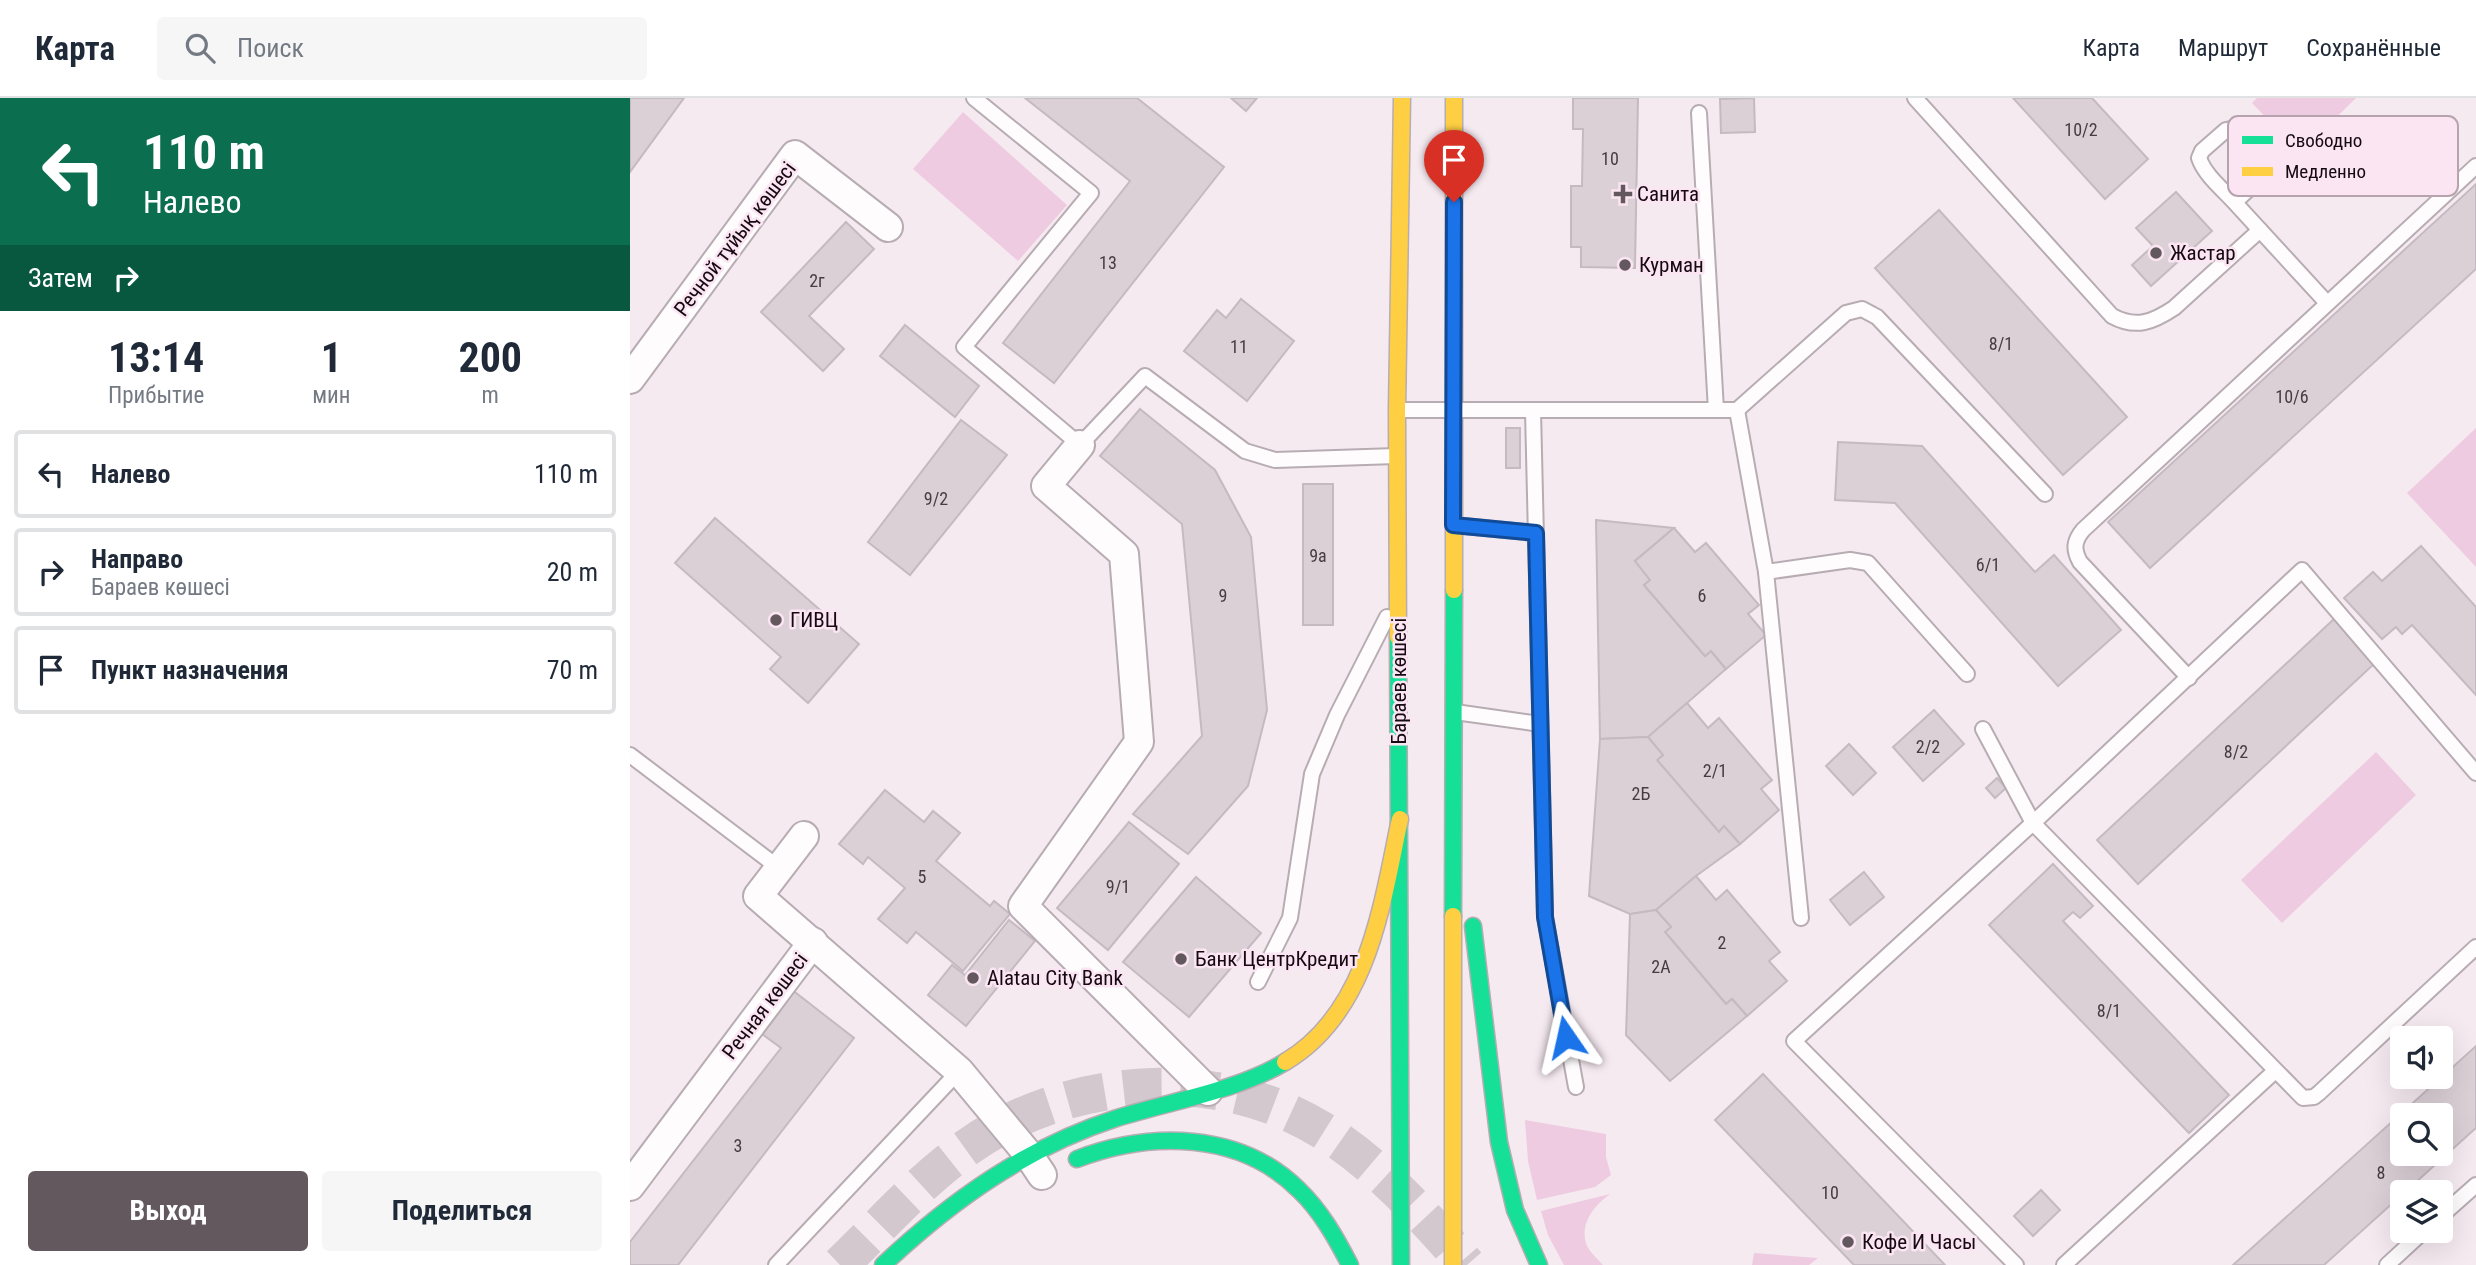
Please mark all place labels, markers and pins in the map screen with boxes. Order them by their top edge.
pin [1424,130,1484,202]
place label: Санита [1637,182,1699,206]
marker: Санита [1615,186,1631,202]
place label: Жастар [2170,241,2236,265]
marker: Жастар [2148,245,2164,261]
place label: Курман [1639,253,1704,277]
marker: Курман [1617,257,1633,273]
place label: ГИВЦ [790,608,838,632]
marker: ГИВЦ [768,612,784,628]
place label: Банк ЦентрКредит [1195,947,1358,971]
marker: Банк ЦентрКредит [1173,951,1189,967]
place label: Alatau City Bank [987,966,1123,990]
marker: Alatau City Bank [965,970,981,986]
place label: Кофе И Часы [1862,1230,1976,1254]
marker: Кофе И Часы [1840,1234,1856,1250]

